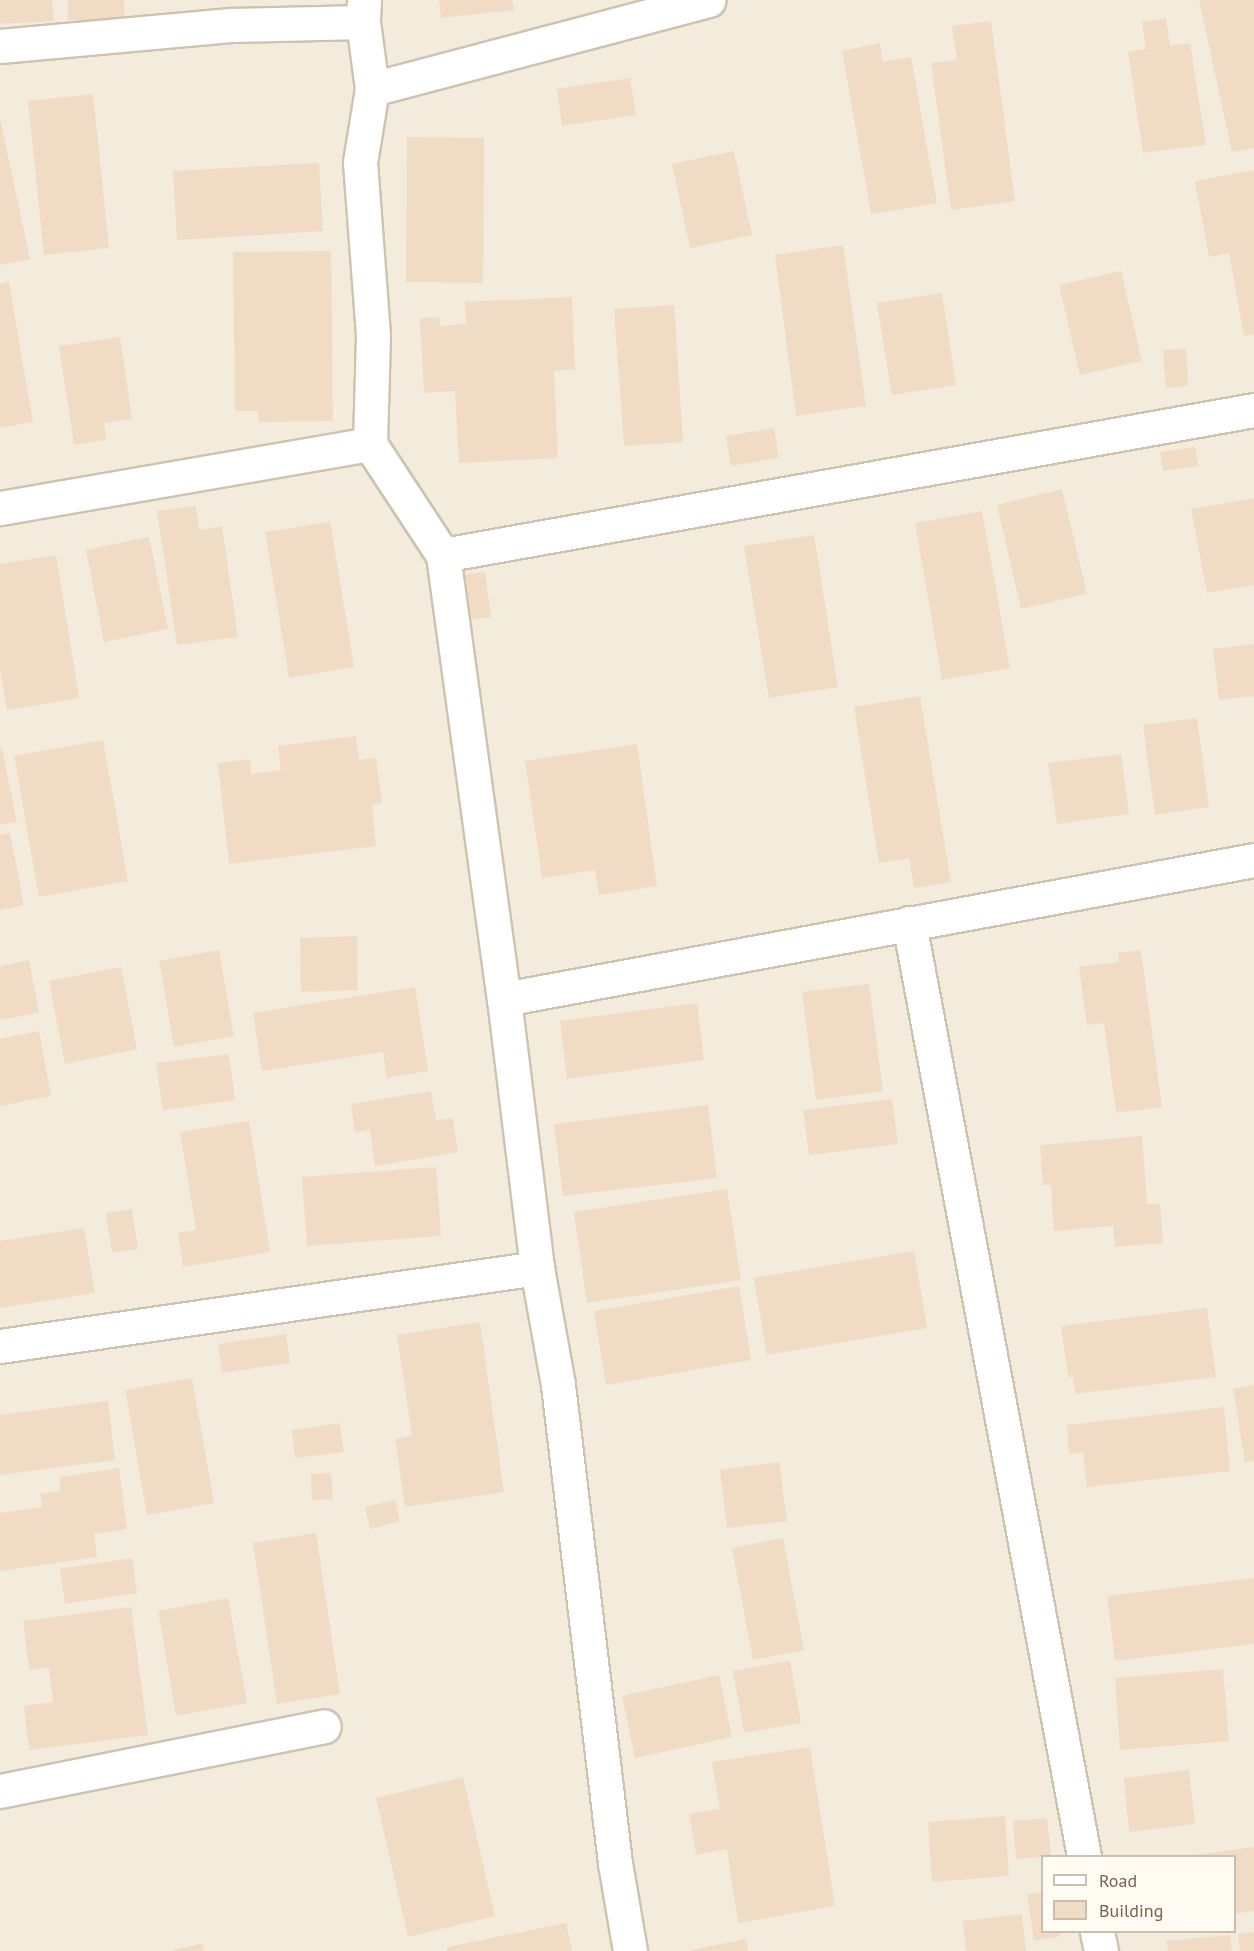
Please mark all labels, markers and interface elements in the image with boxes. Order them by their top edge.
legend [1041,1855,1236,1933]
text: Road [1099,1869,1137,1892]
text: Building [1099,1899,1163,1922]

